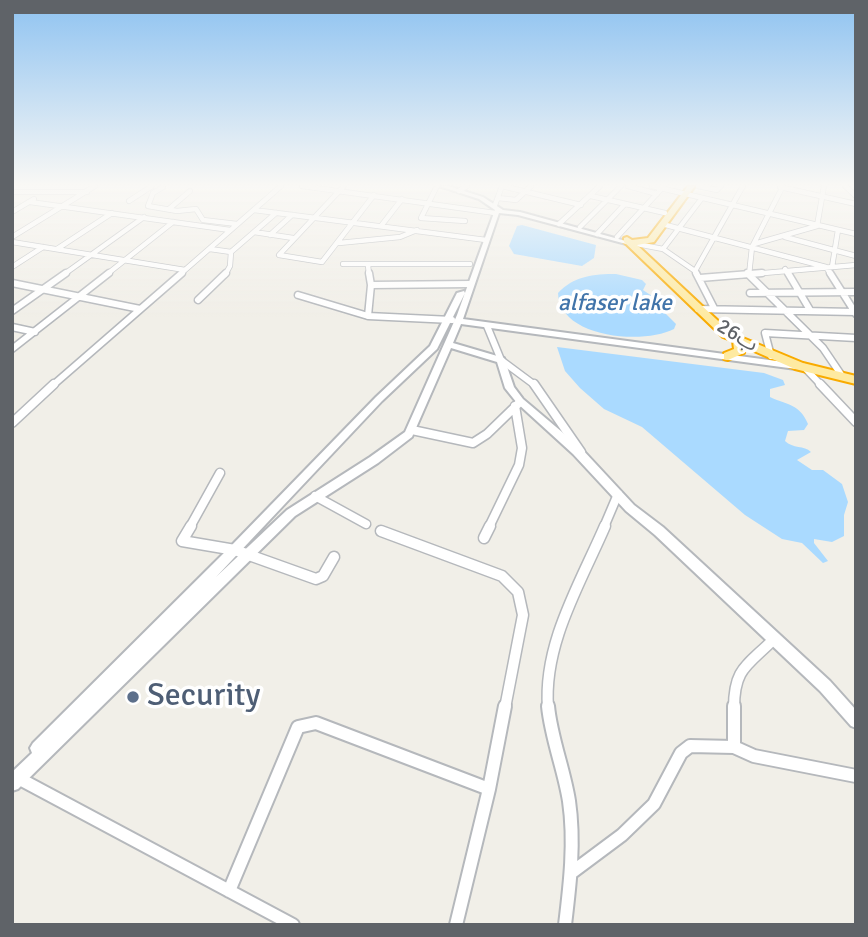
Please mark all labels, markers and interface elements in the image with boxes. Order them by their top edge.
water label: alfaser lake [558,290,672,318]
street label: 26ب [712,314,762,358]
place label: Security [147,678,261,716]
marker: Security [125,689,141,705]

